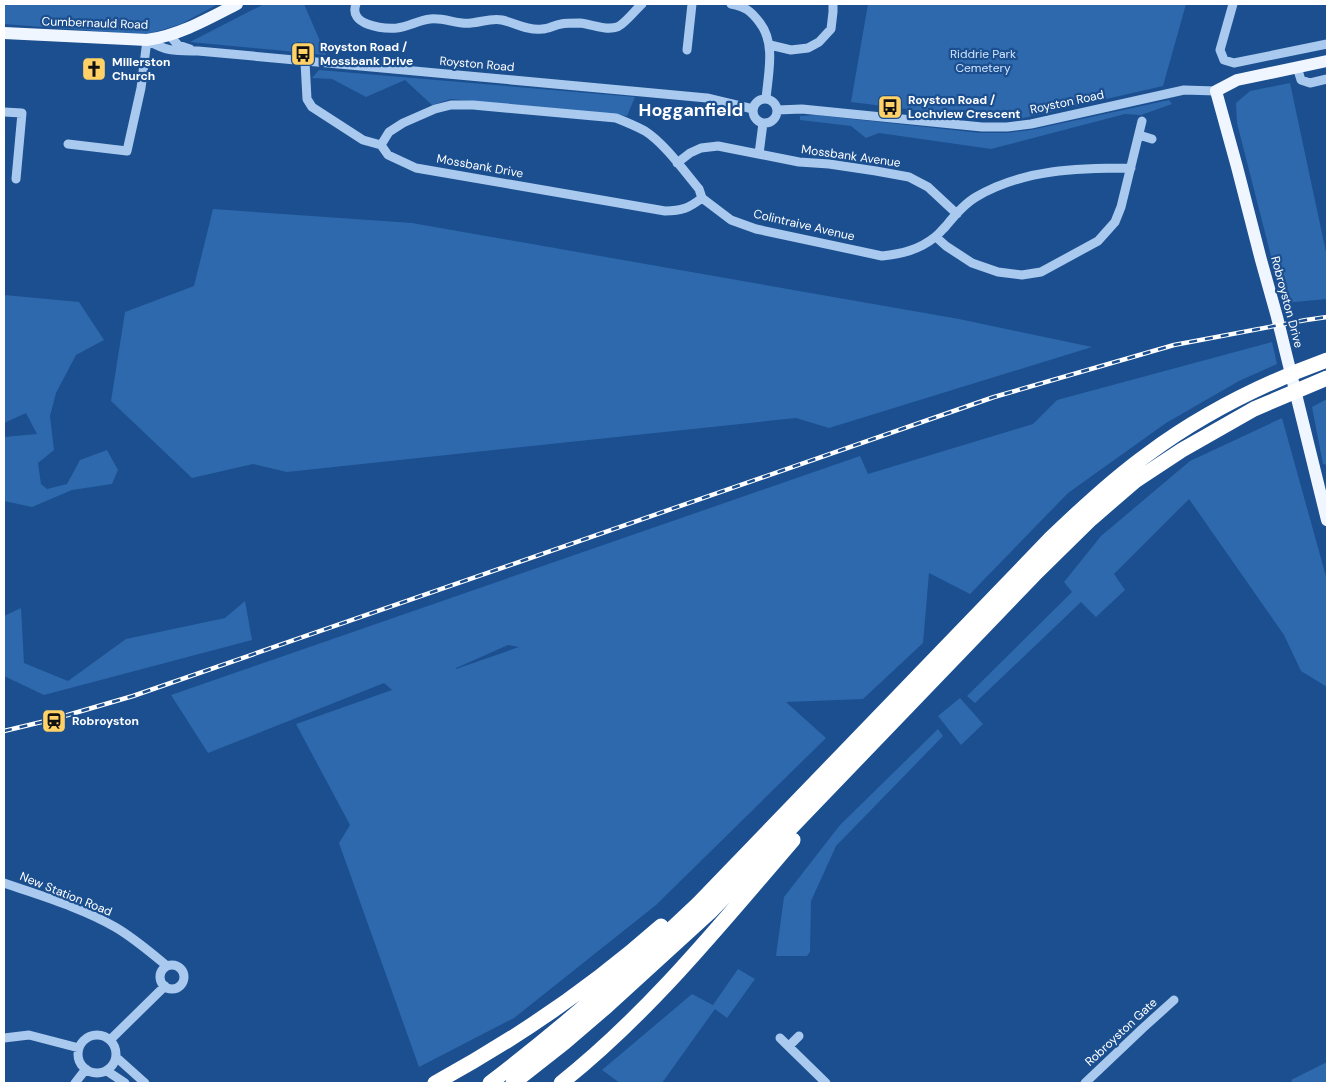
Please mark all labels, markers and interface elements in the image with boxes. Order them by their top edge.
street label: Cumbernauld Road [41,13,149,33]
place label: Royston Road / Mossbank Drive [320,39,413,69]
bus stop icon: Royston Road / Mossbank Drive [290,41,316,67]
park label: Riddrie Park Cemetery [950,46,1016,76]
street label: Royston Road [439,53,515,75]
place label: Millerston Church [112,54,170,84]
church icon: Millerston Church [81,56,107,82]
street label: Royston Road [1029,86,1105,118]
place label: Royston Road / Lochview Crescent [908,92,1021,122]
bus stop icon: Royston Road / Lochview Crescent [877,94,903,120]
district label: Hogganfield [639,98,743,122]
street label: Mossbank Avenue [800,141,902,171]
street label: Mossbank Drive [435,150,525,182]
street label: Colintraive Avenue [752,206,856,244]
street label: Robroyston Drive [1267,254,1307,350]
station icon: Robroyston [41,708,67,734]
place label: Robroyston [72,713,139,729]
street label: New Station Road [18,868,114,920]
street label: Robroyston Gate [1082,994,1161,1070]

